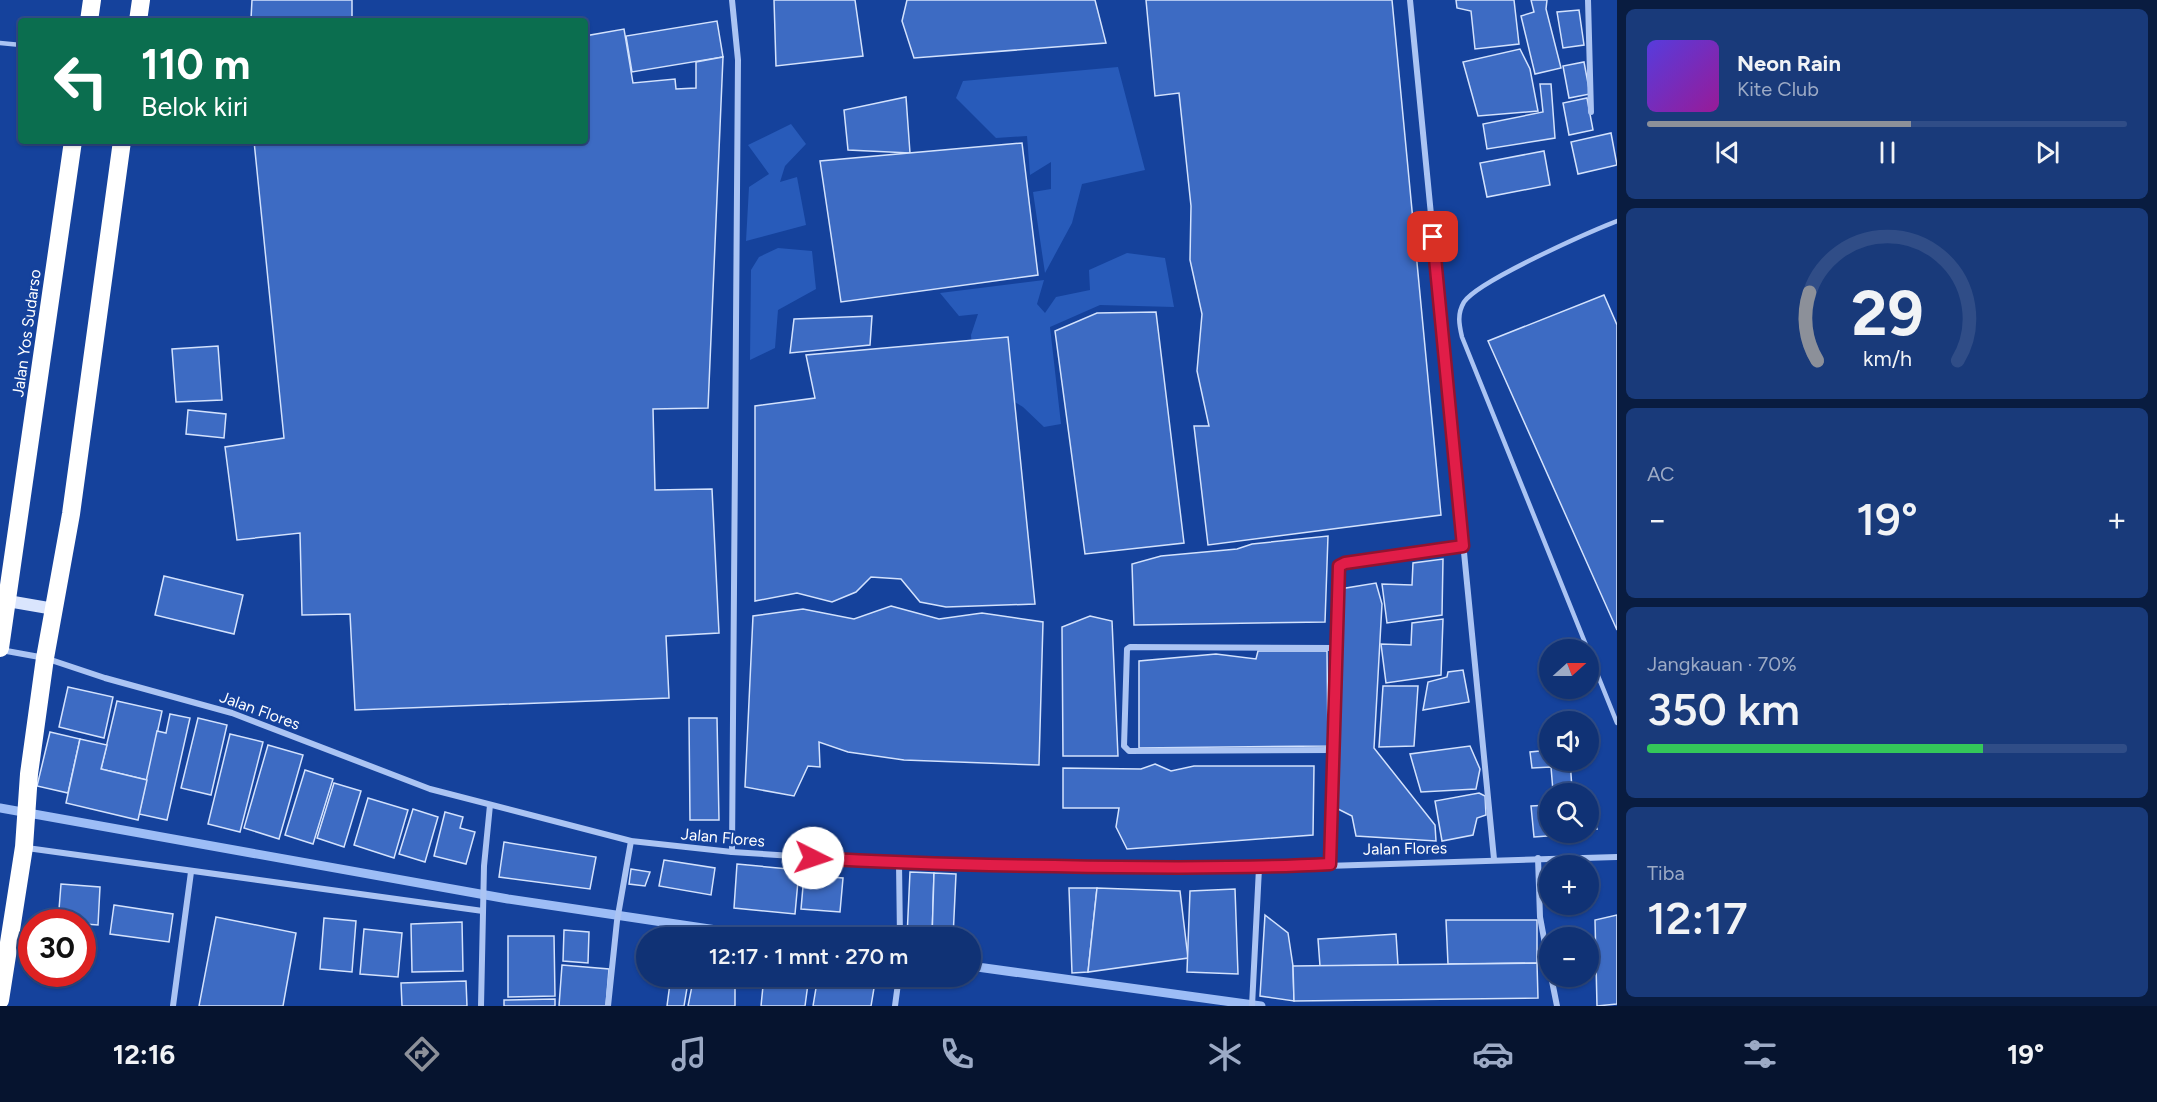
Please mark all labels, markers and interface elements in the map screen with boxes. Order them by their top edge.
text: 110 m [141,39,250,90]
icon: left [42,42,120,120]
text: Neon Rain [1737,50,1841,77]
text: Kite Club [1737,77,1819,101]
text: Belok kiri [141,90,248,123]
icon: previous [1711,136,1744,169]
icon: pause [1871,136,1904,169]
icon: next [2031,136,2064,169]
pin [1407,211,1458,262]
icon: arrive [1416,220,1449,253]
street label: Jalan Yos Sudarso [8,268,45,398]
text: 29 [1851,276,1923,351]
text: km/h [1863,346,1911,371]
text: AC [1647,462,1675,486]
text: 19° [1856,492,1918,546]
text: − [1647,500,1668,539]
text: + [2106,500,2127,539]
north arrow [1539,639,1599,699]
map controls [1539,639,1599,987]
text: Jangkauan · 70% [1647,652,1797,676]
text: 350 km [1647,682,1800,736]
street label: Jalan Flores [217,687,303,734]
button: sound [1539,711,1599,771]
button: search [1539,783,1599,843]
street label: Jalan Flores [680,824,766,851]
position arrow [781,826,845,890]
street label: Jalan Flores [1363,838,1447,859]
button: + [1539,855,1599,915]
text: Tiba [1647,861,1685,885]
text: 12:17 [1647,891,1748,945]
speed limit sign: 30 [18,909,96,987]
button: − [1539,927,1599,987]
text: 12:17 · 1 mnt · 270 m [709,943,908,970]
icon: directions [401,1033,443,1075]
icon: music [668,1033,710,1075]
icon: phone [936,1033,978,1075]
icon: climate [1204,1033,1246,1075]
icon: car [1472,1033,1514,1075]
icon: filters [1739,1033,1781,1075]
text: 12:16 [113,1038,175,1071]
text: 19° [2007,1038,2044,1071]

